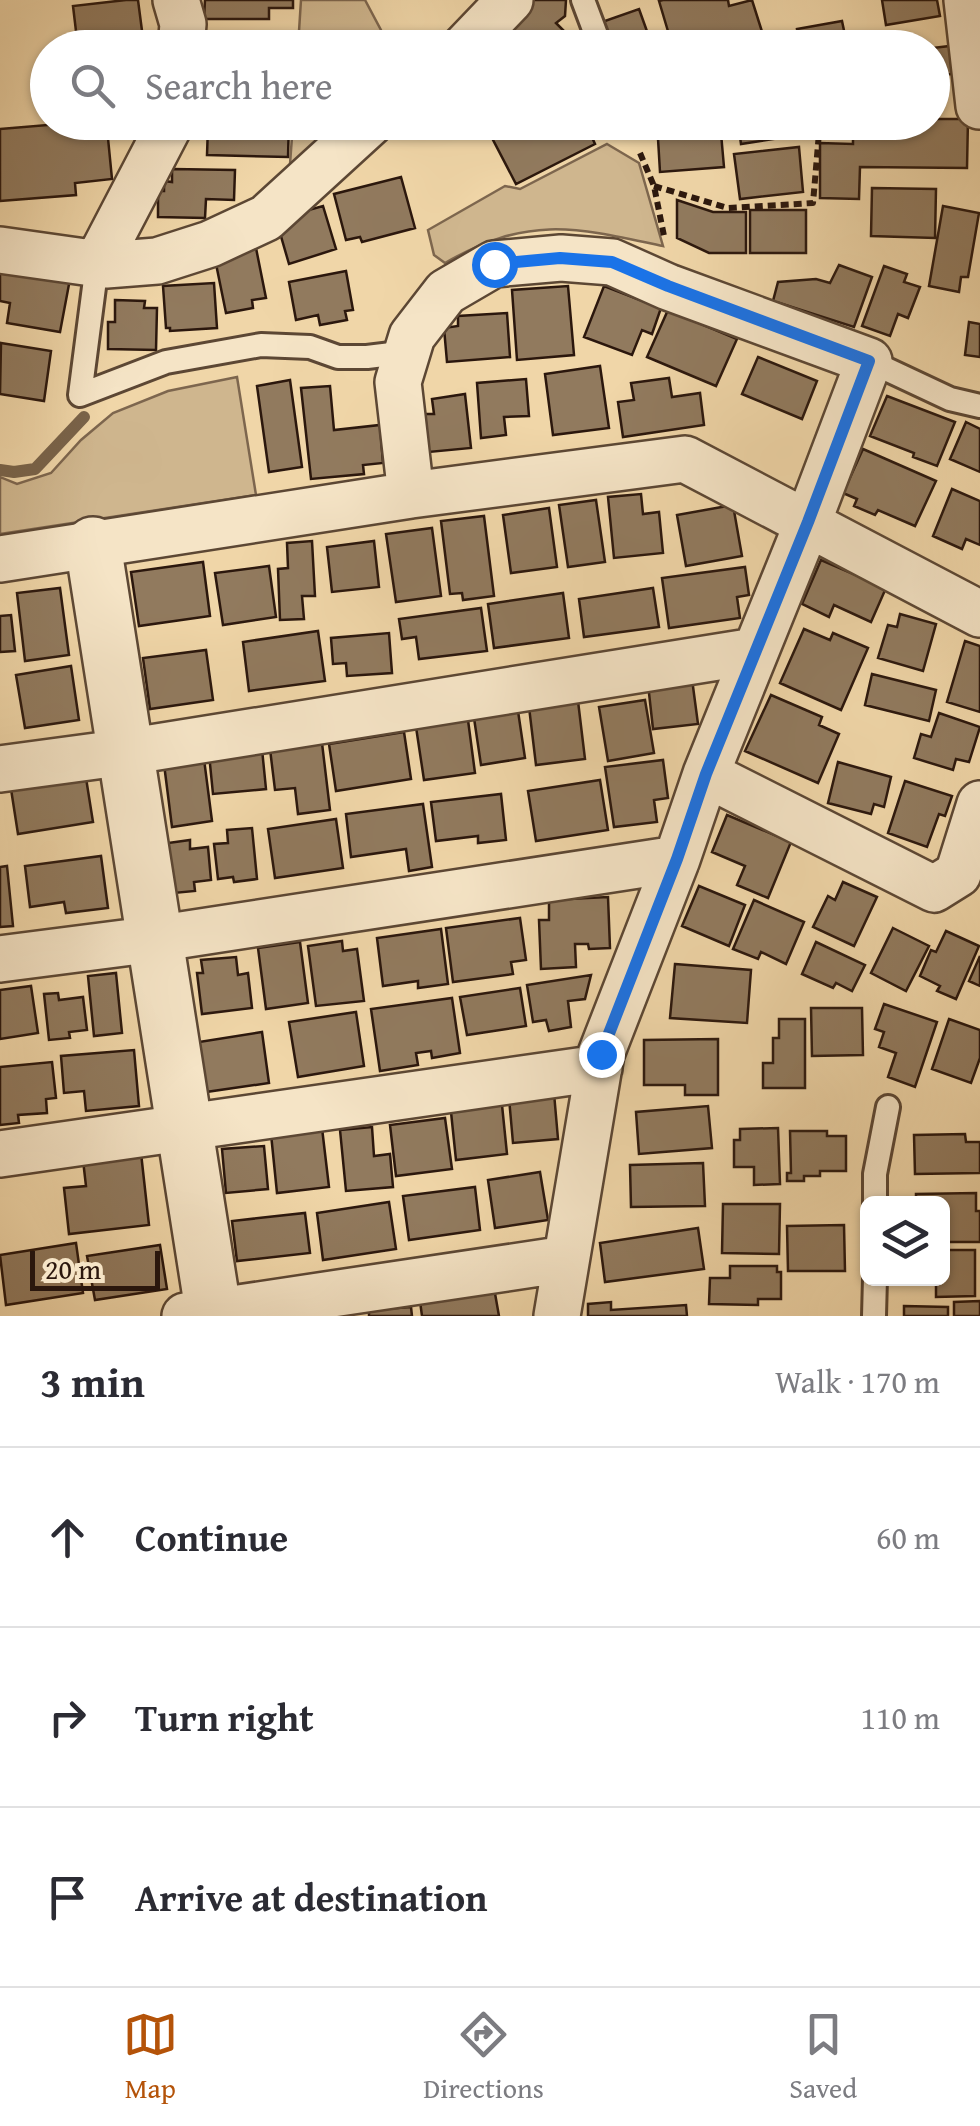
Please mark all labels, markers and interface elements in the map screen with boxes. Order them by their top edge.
search box [30,30,950,140]
text: Search here [145,57,333,113]
icon: search [65,58,120,113]
route start [472,242,518,288]
route end [579,1032,625,1078]
map controls [860,1196,950,1286]
button: layers [860,1196,950,1286]
scale bar [30,1246,160,1290]
text: 20 m [45,1248,101,1289]
text: 3 min [40,1351,145,1412]
text: Walk · 170 m [775,1358,940,1405]
text: Continue [135,1509,288,1565]
icon: ahead [40,1510,95,1565]
text: 60 m [876,1514,940,1561]
text: Turn right [135,1689,314,1745]
icon: right [40,1690,95,1745]
text: 110 m [861,1694,940,1741]
text: Arrive at destination [135,1869,488,1925]
icon: arrive [40,1870,95,1925]
tab: Map [123,2007,178,2108]
tab: Directions [423,2007,544,2108]
tab: Saved [789,2007,857,2108]

